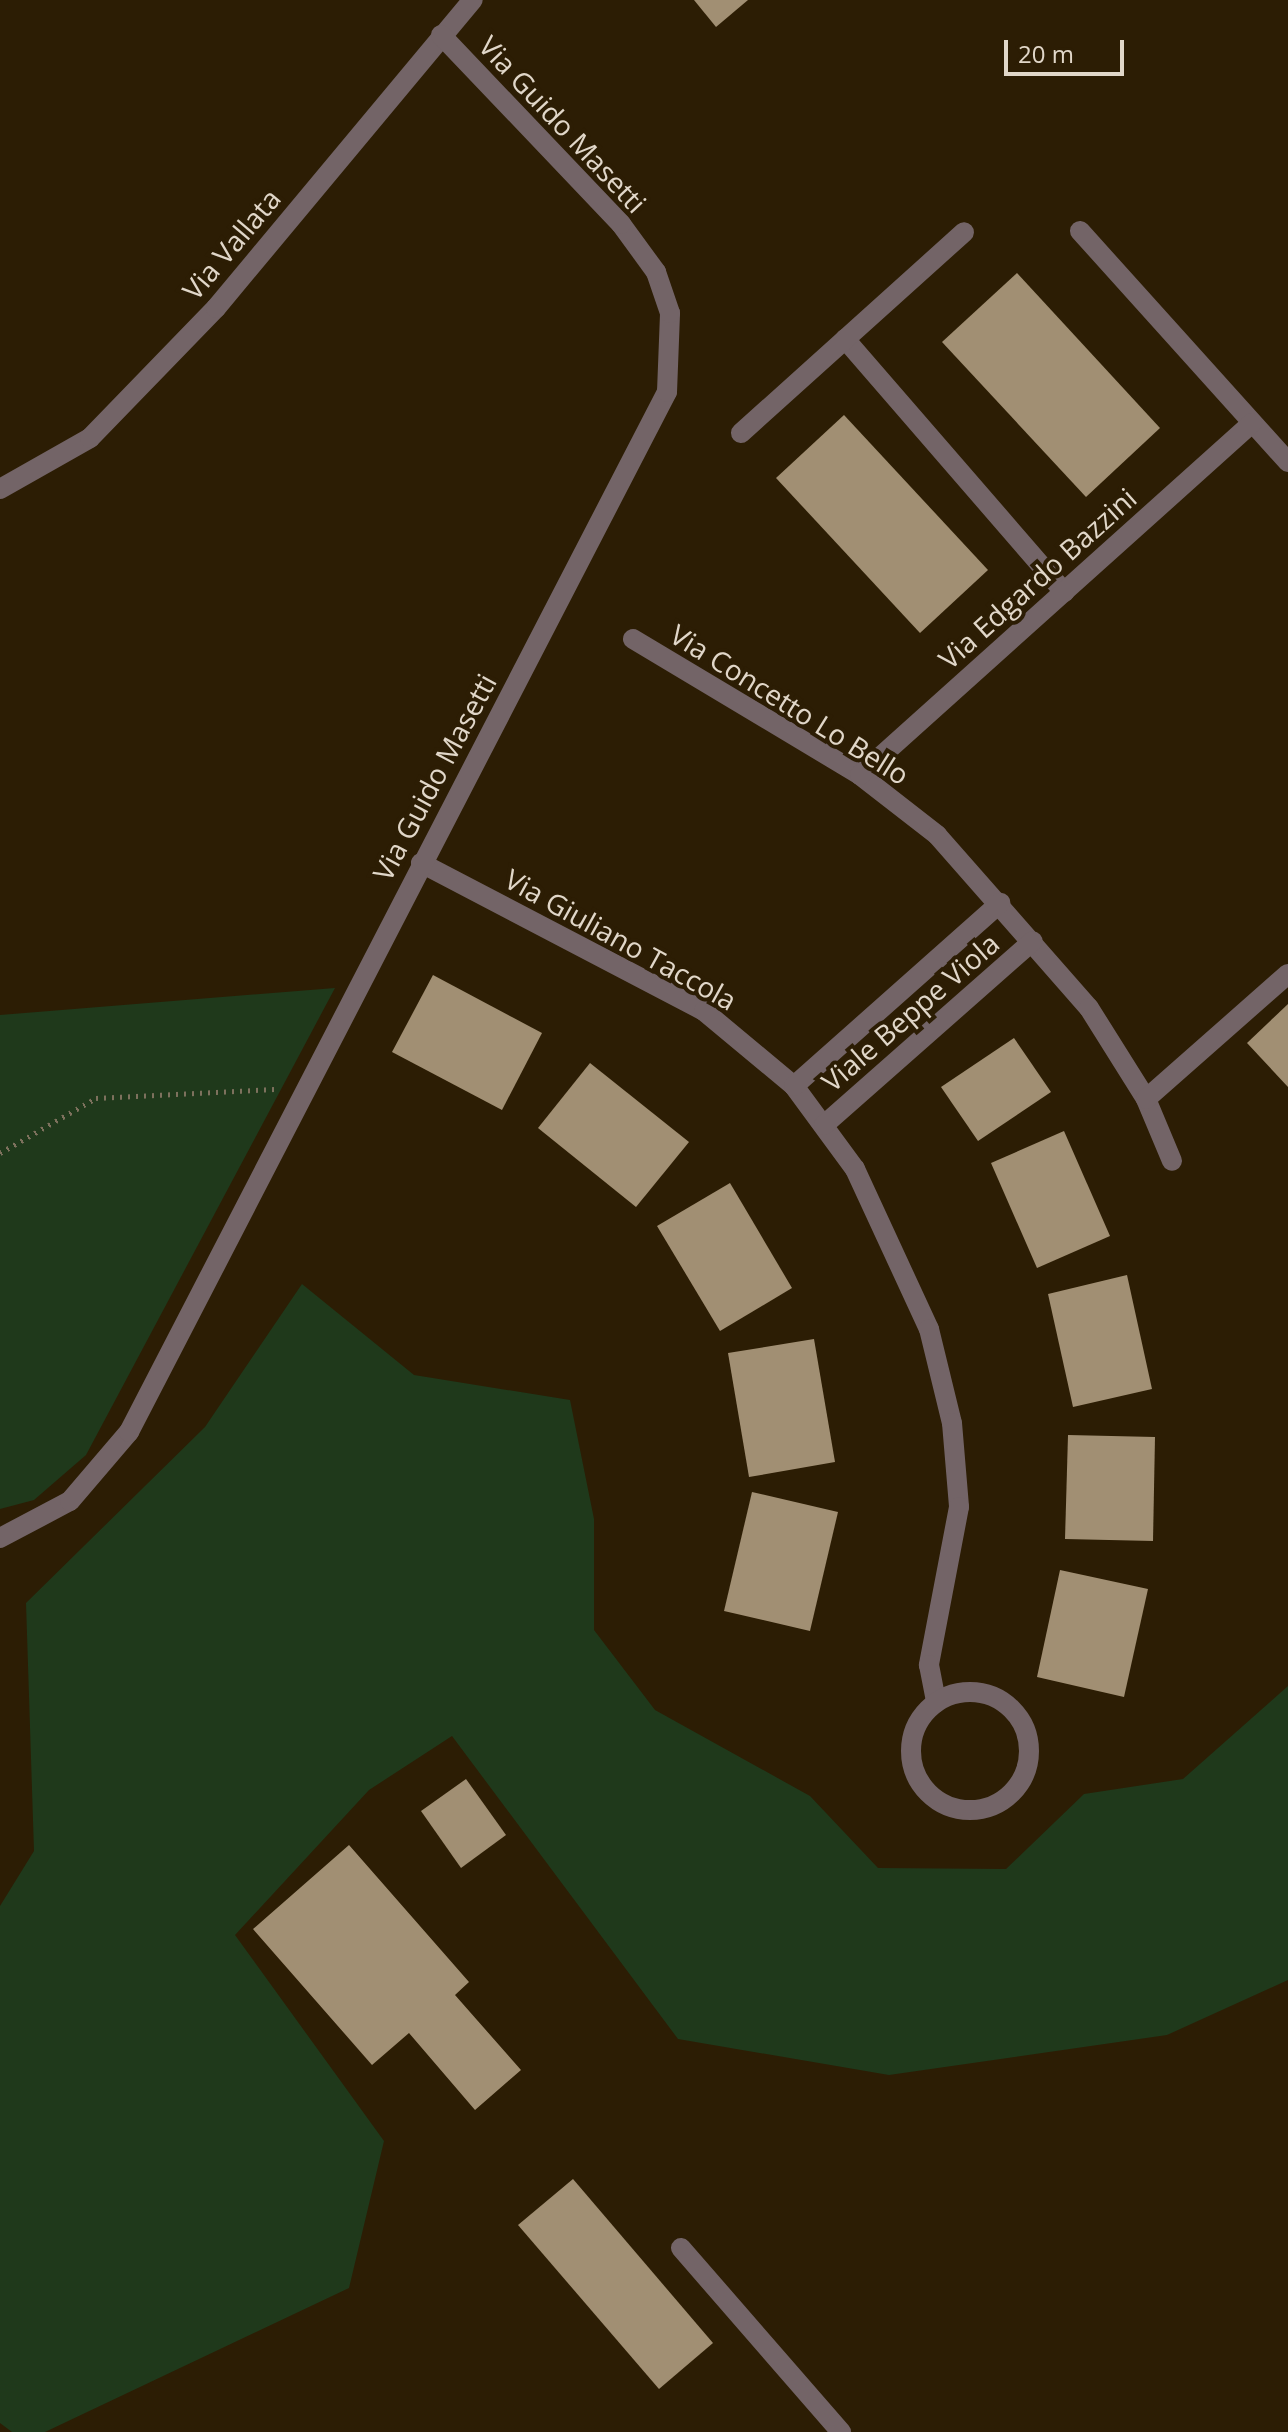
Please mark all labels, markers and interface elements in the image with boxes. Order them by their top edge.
scale bar [1008,24,1128,74]
street label: Via Guido Masetti [473,29,653,219]
text: 20 m [1018,37,1074,70]
street label: Via Vallata [175,182,287,306]
street label: Via Edgardo Bazzini [931,481,1143,675]
street label: Via Concetto Lo Bello [664,617,916,791]
street label: Via Guido Masetti [365,668,503,886]
street label: Via Giuliano Taccola [499,861,743,1017]
street label: Viale Beppe Viola [815,926,1005,1098]

